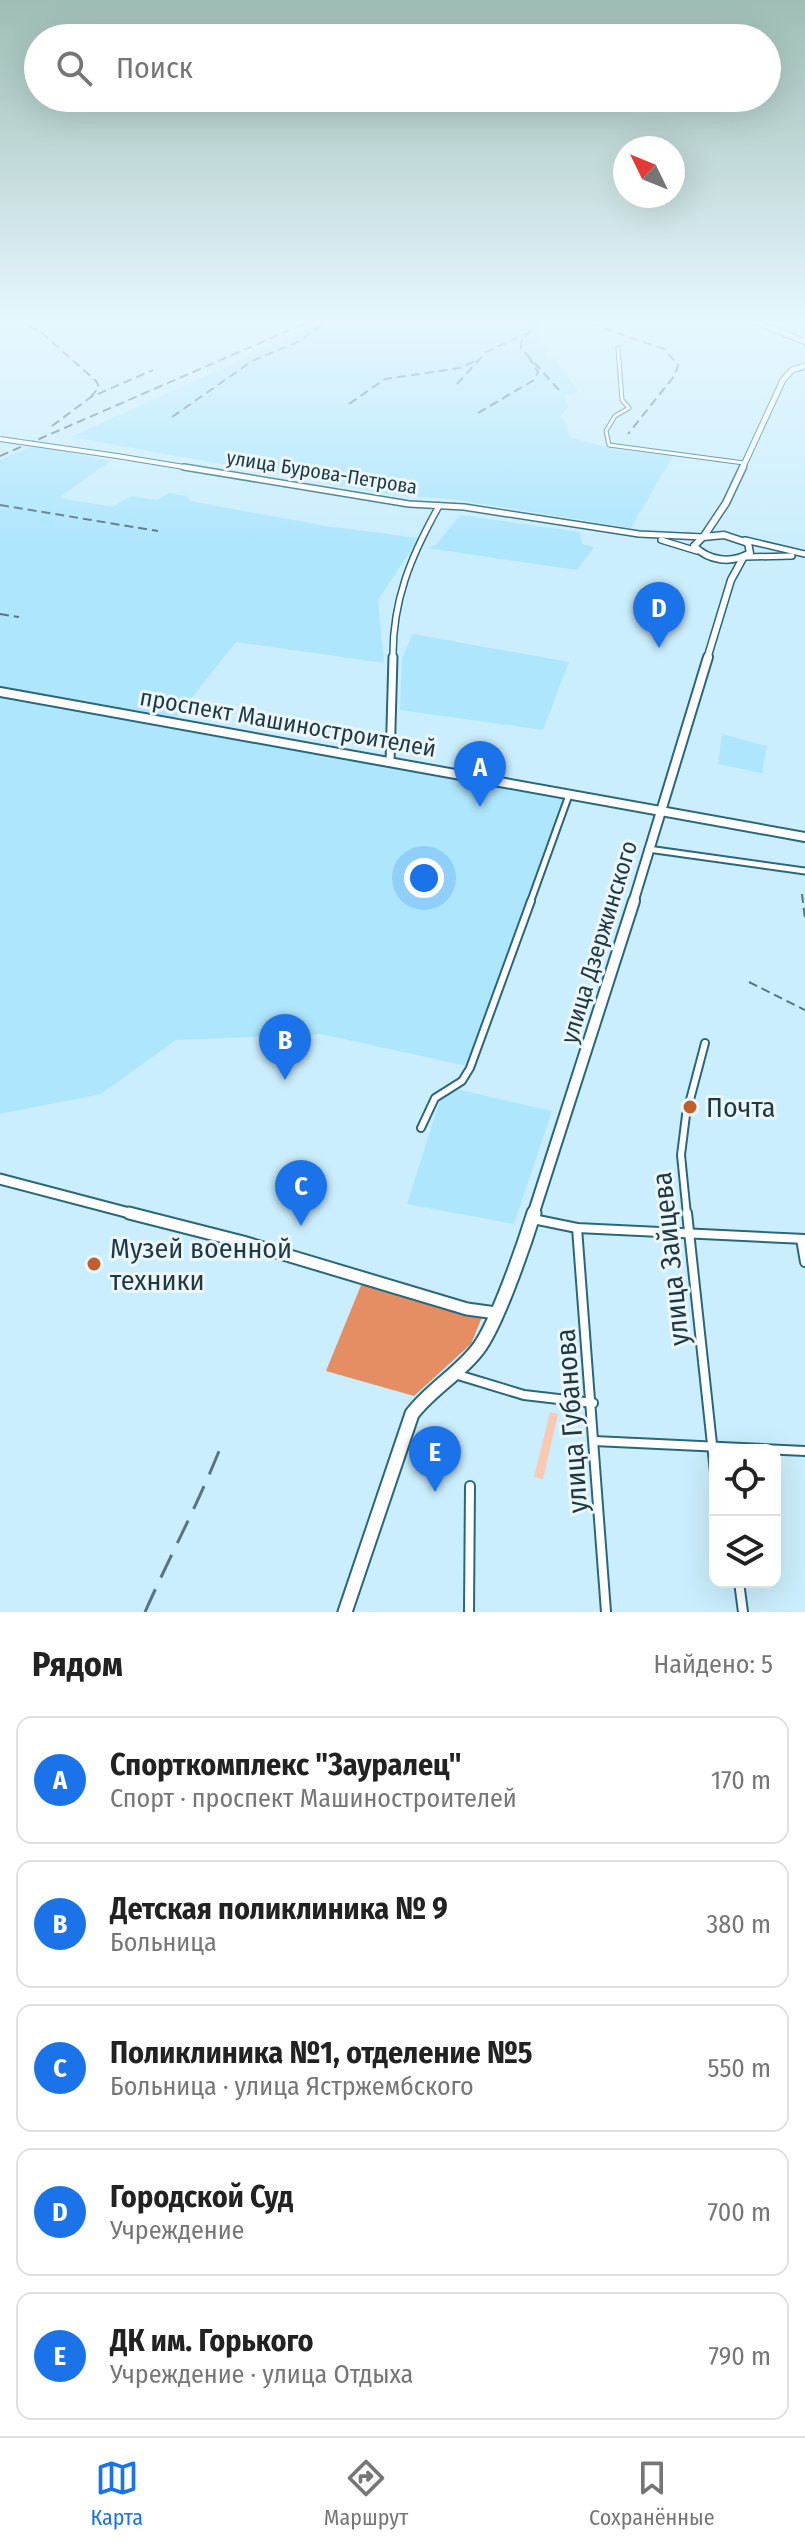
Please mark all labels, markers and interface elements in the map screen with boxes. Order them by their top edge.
search box [24,24,781,112]
icon: search [52,46,96,90]
text: Поиск [116,50,193,86]
north arrow [613,136,685,208]
street label: улица Бурова-Петрова [225,445,419,499]
pin: D [633,582,685,648]
street label: проспект Машиностроителей [138,683,438,763]
pin: A [454,741,506,807]
street label: улица Дзержинского [555,837,643,1047]
your location [404,858,444,898]
pin: B [259,1014,311,1080]
place label: Почта [706,1091,776,1124]
marker: Почта [681,1098,699,1116]
pin: C [275,1160,327,1226]
street label: улица Зайцева [645,1170,696,1348]
place label: Музей военной техники [110,1232,292,1297]
marker: Музей военной техники [85,1255,103,1273]
street label: улица Губанова [549,1328,594,1514]
pin: E [409,1426,461,1492]
map controls [709,1444,781,1588]
button: locate [709,1444,781,1516]
button: layers [709,1516,781,1588]
text: Рядом [32,1644,123,1685]
text: Найдено: 5 [654,1649,773,1680]
text: Спорткомплекс "Зауралец" [110,1747,462,1783]
text: A [53,1765,67,1796]
text: 170 m [711,1765,771,1796]
text: Спорт · проспект Машиностроителей [110,1783,517,1814]
text: Детская поликлиника № 9 [110,1891,448,1927]
text: B [53,1909,67,1940]
text: 380 m [707,1909,771,1940]
text: Больница [110,1927,217,1958]
text: Поликлиника №1, отделение №5 [110,2035,532,2071]
text: C [53,2053,67,2084]
text: 550 m [708,2053,771,2084]
text: Больница · улица Ястржембского [110,2071,474,2102]
text: Городской Суд [110,2179,293,2215]
text: D [52,2197,68,2228]
text: 700 m [708,2197,771,2228]
text: Учреждение [110,2215,244,2246]
text: ДК им. Горького [110,2323,314,2359]
text: E [54,2341,66,2372]
text: 790 m [709,2341,771,2372]
text: Учреждение · улица Отдыха [110,2359,413,2390]
tab: Карта [90,2456,143,2531]
tab: Маршрут [324,2456,408,2531]
tab: Сохранённые [589,2456,715,2531]

